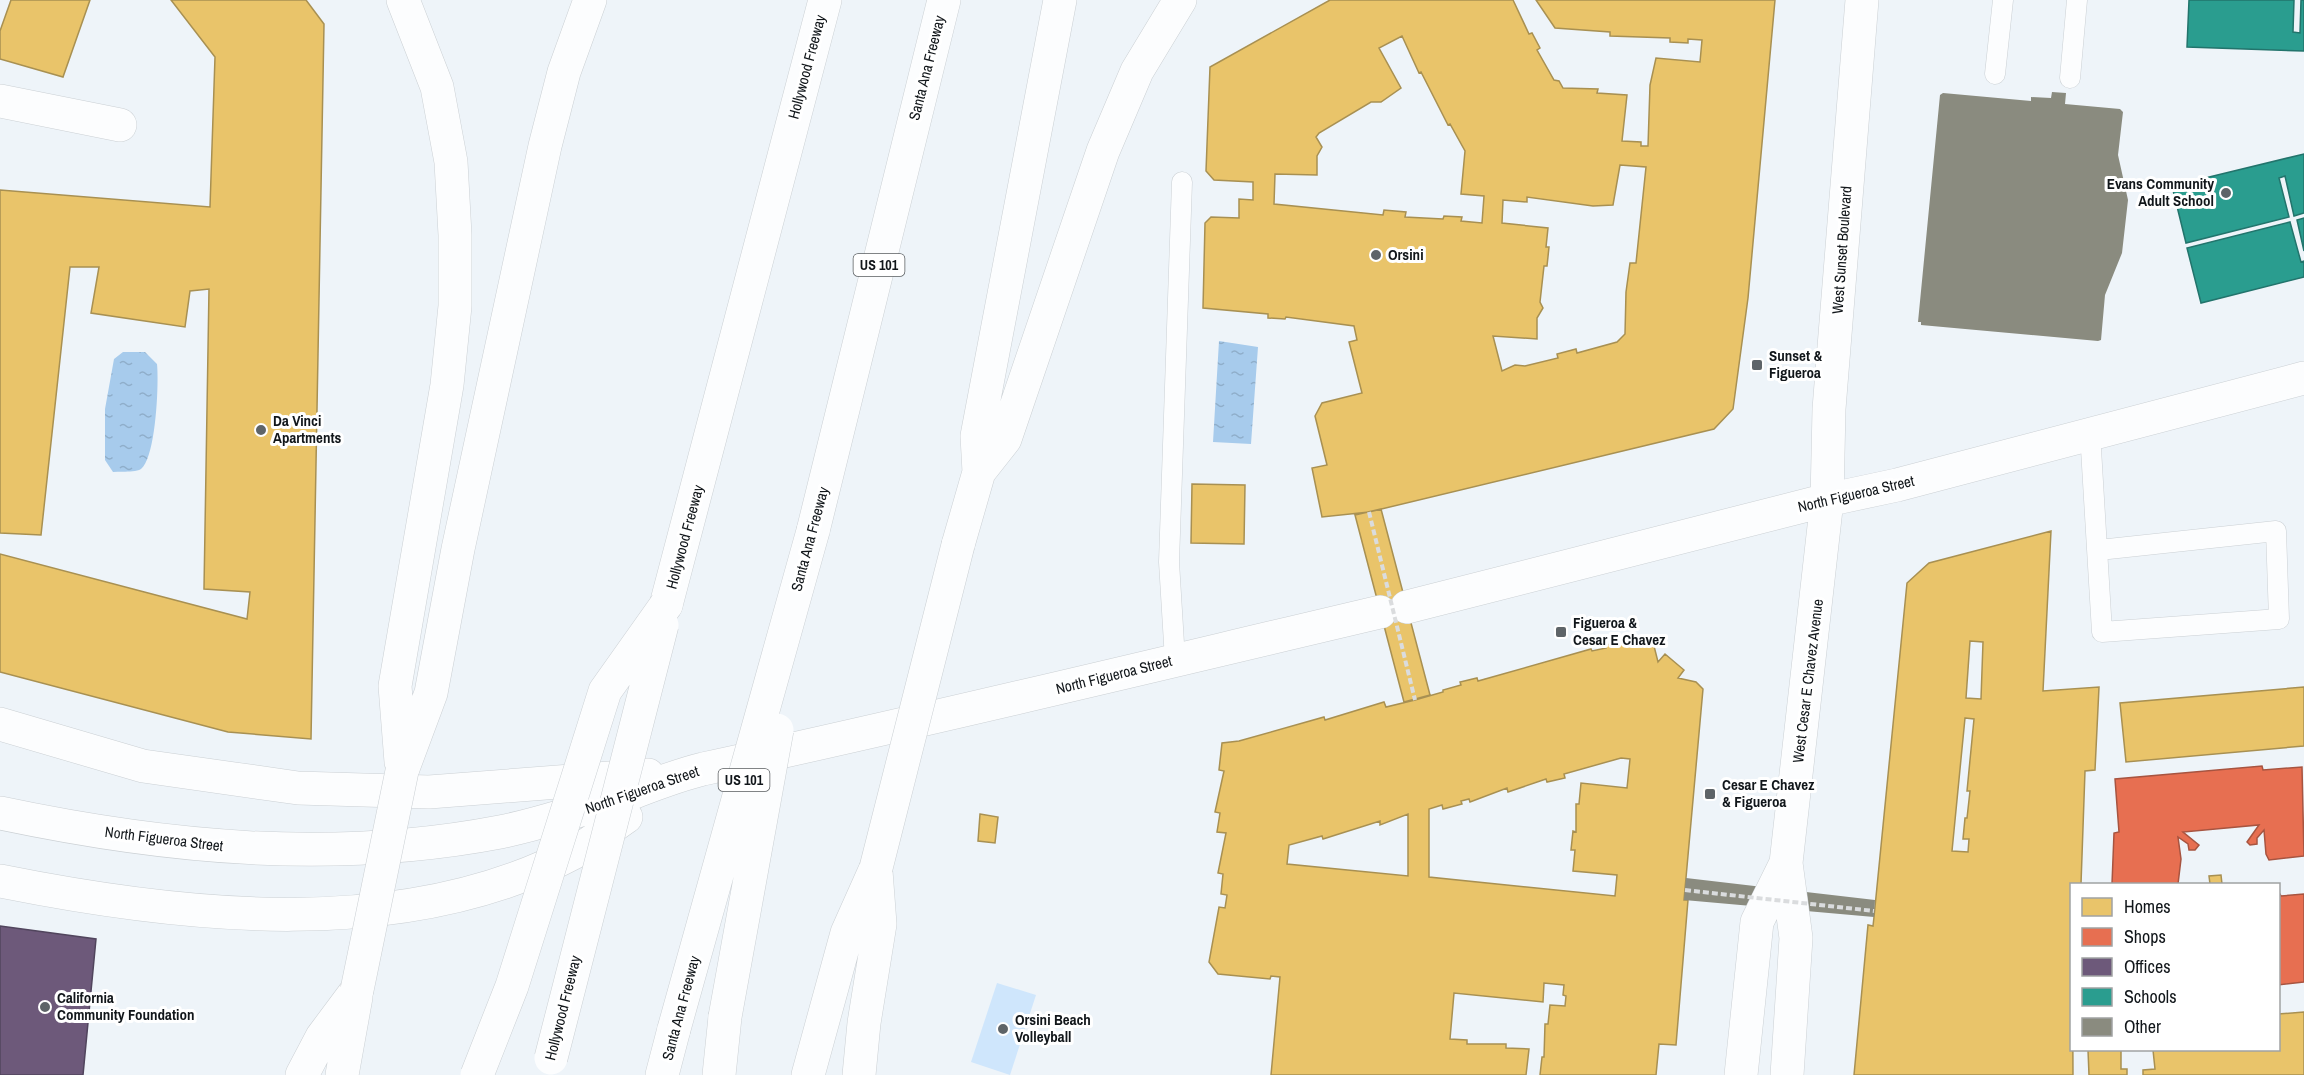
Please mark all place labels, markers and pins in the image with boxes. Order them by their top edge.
place label: Evans Community Adult School [2107,173,2214,211]
marker: Evans Community Adult School [2219,186,2233,200]
place label: Orsini [1388,244,1424,265]
marker: Orsini [1369,248,1383,262]
place label: Sunset & Figueroa [1769,345,1822,383]
marker: Sunset & Figueroa [1750,358,1764,372]
place label: Da Vinci Apartments [273,410,342,448]
marker: Da Vinci Apartments [254,423,268,437]
place label: Figueroa & Cesar E Chavez [1573,612,1665,650]
marker: Figueroa & Cesar E Chavez [1554,625,1568,639]
place label: Cesar E Chavez & Figueroa [1722,774,1814,812]
marker: Cesar E Chavez & Figueroa [1703,787,1717,801]
place label: California Community Foundation [57,987,194,1025]
marker: California Community Foundation [38,1000,52,1014]
place label: Orsini Beach Volleyball [1015,1009,1091,1047]
marker: Orsini Beach Volleyball [996,1022,1010,1036]

